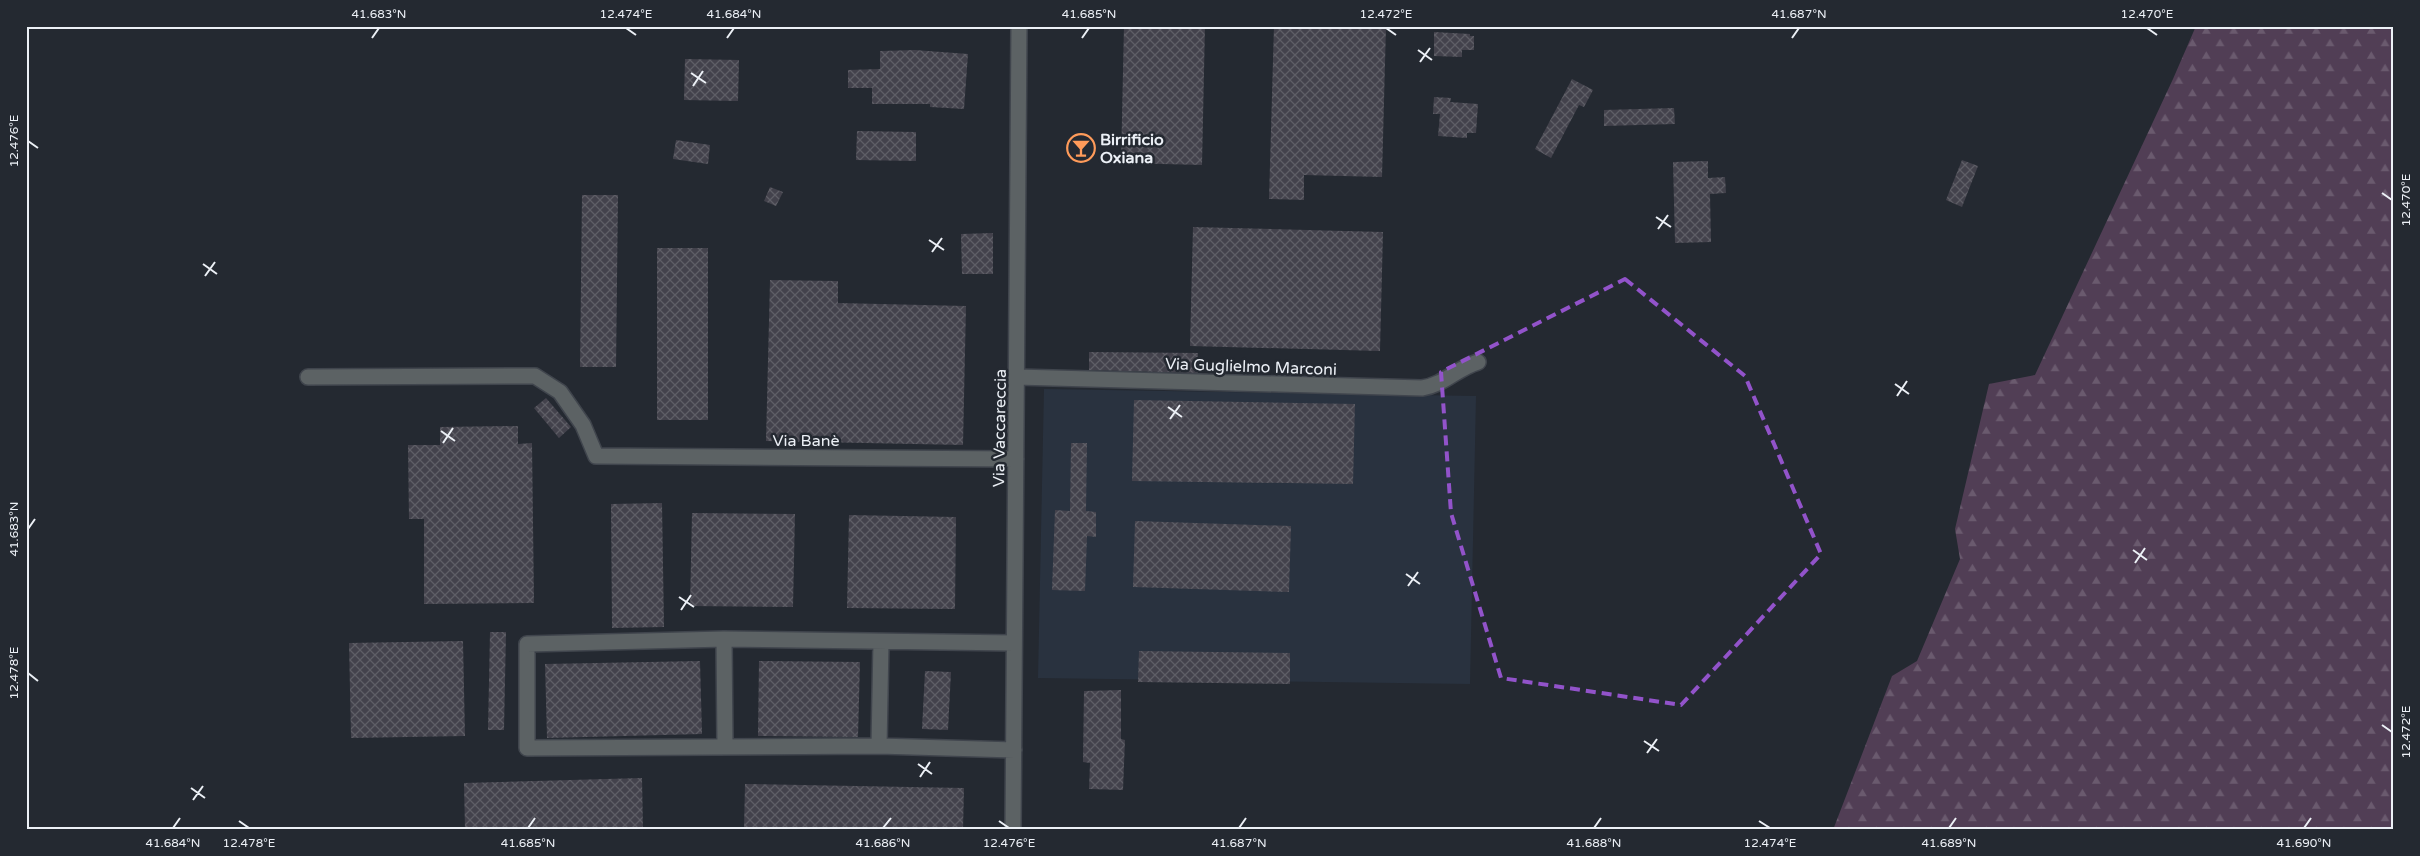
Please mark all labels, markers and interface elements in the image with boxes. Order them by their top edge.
text: 41.683°N [352,7,406,21]
text: 12.474°E [600,7,653,21]
text: 41.684°N [707,7,761,21]
text: 41.685°N [1062,7,1116,21]
text: 12.472°E [1360,7,1413,21]
text: 41.687°N [1771,7,1827,21]
text: 12.470°E [2121,7,2174,21]
text: 12.476°E [7,114,21,167]
place label: Birrificio Oxiana [1100,130,1164,168]
bar icon: Birrificio Oxiana [1066,133,1096,163]
text: 12.470°E [2399,173,2413,226]
street label: Via Guglielmo Marconi [1165,354,1337,380]
street label: Via Vaccareccia [989,369,1011,487]
street label: Via Banè [773,431,839,451]
text: 41.683°N [7,502,21,556]
text: 12.478°E [7,646,21,699]
text: 12.472°E [2399,705,2413,758]
text: 41.684°N [146,836,200,850]
text: 12.478°E [223,836,276,850]
text: 41.685°N [501,836,555,850]
text: 41.686°N [856,836,910,850]
text: 12.476°E [983,836,1036,850]
text: 41.687°N [1211,836,1267,850]
text: 41.688°N [1567,836,1621,850]
text: 12.474°E [1744,836,1797,850]
text: 41.689°N [1922,836,1976,850]
text: 41.690°N [2277,836,2331,850]

